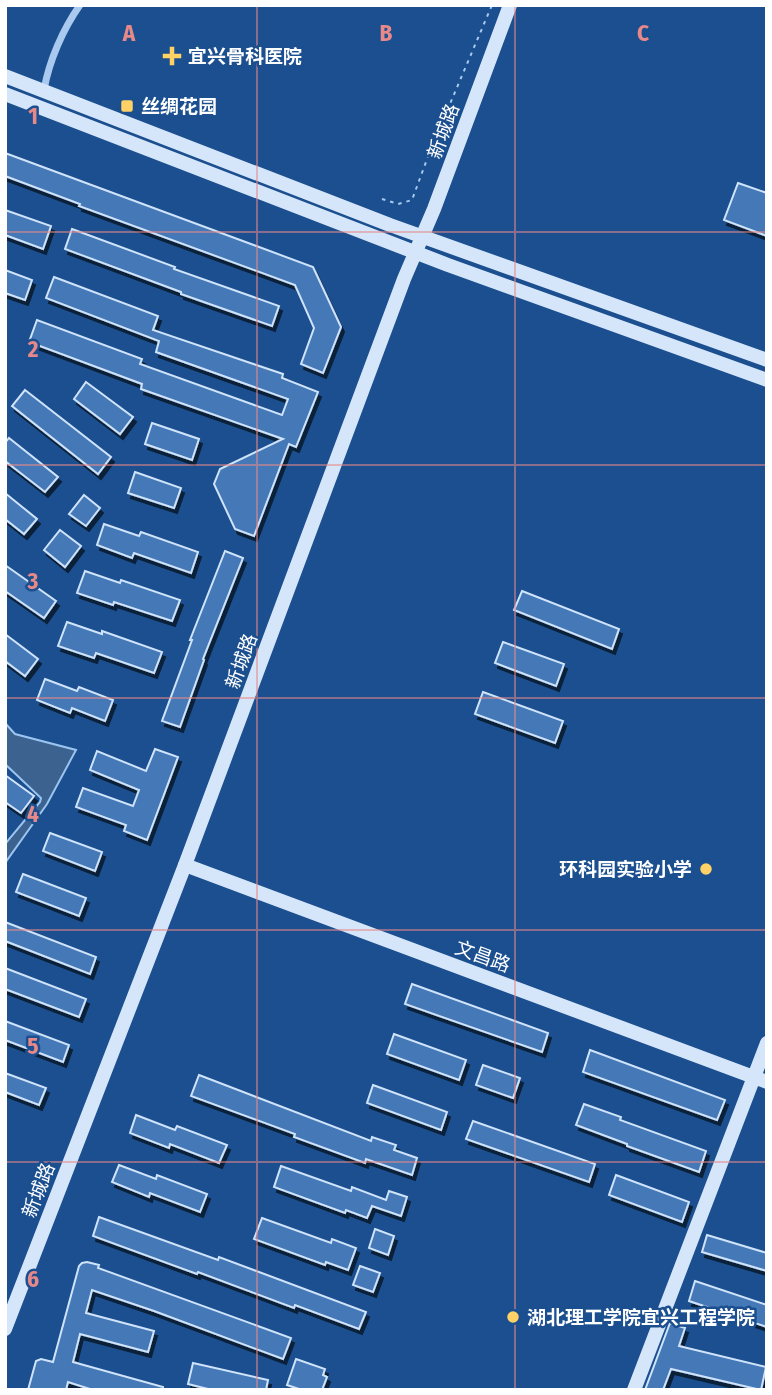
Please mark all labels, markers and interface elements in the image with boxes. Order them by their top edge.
text: A [122,19,136,47]
text: B [380,19,393,47]
text: C [637,19,649,47]
place label: 宜兴骨科医院 [188,45,302,68]
marker: 宜兴骨科医院 [162,46,182,66]
place label: 丝绸花园 [141,95,217,118]
marker: 丝绸花园 [119,98,135,114]
street label: 新城路 [423,100,464,162]
text: 1 [28,102,38,130]
text: 2 [27,335,39,363]
text: 3 [27,567,39,595]
street label: 新城路 [221,630,262,692]
text: 4 [27,800,39,828]
place label: 环科园实验小学 [559,858,692,881]
marker: 环科园实验小学 [698,861,714,877]
street label: 文昌路 [452,936,514,977]
text: 5 [27,1032,39,1060]
street label: 新城路 [18,1159,59,1221]
text: 6 [27,1265,39,1293]
place label: 湖北理工学院宜兴工程学院 [527,1306,755,1329]
marker: 湖北理工学院宜兴工程学院 [505,1309,521,1325]

